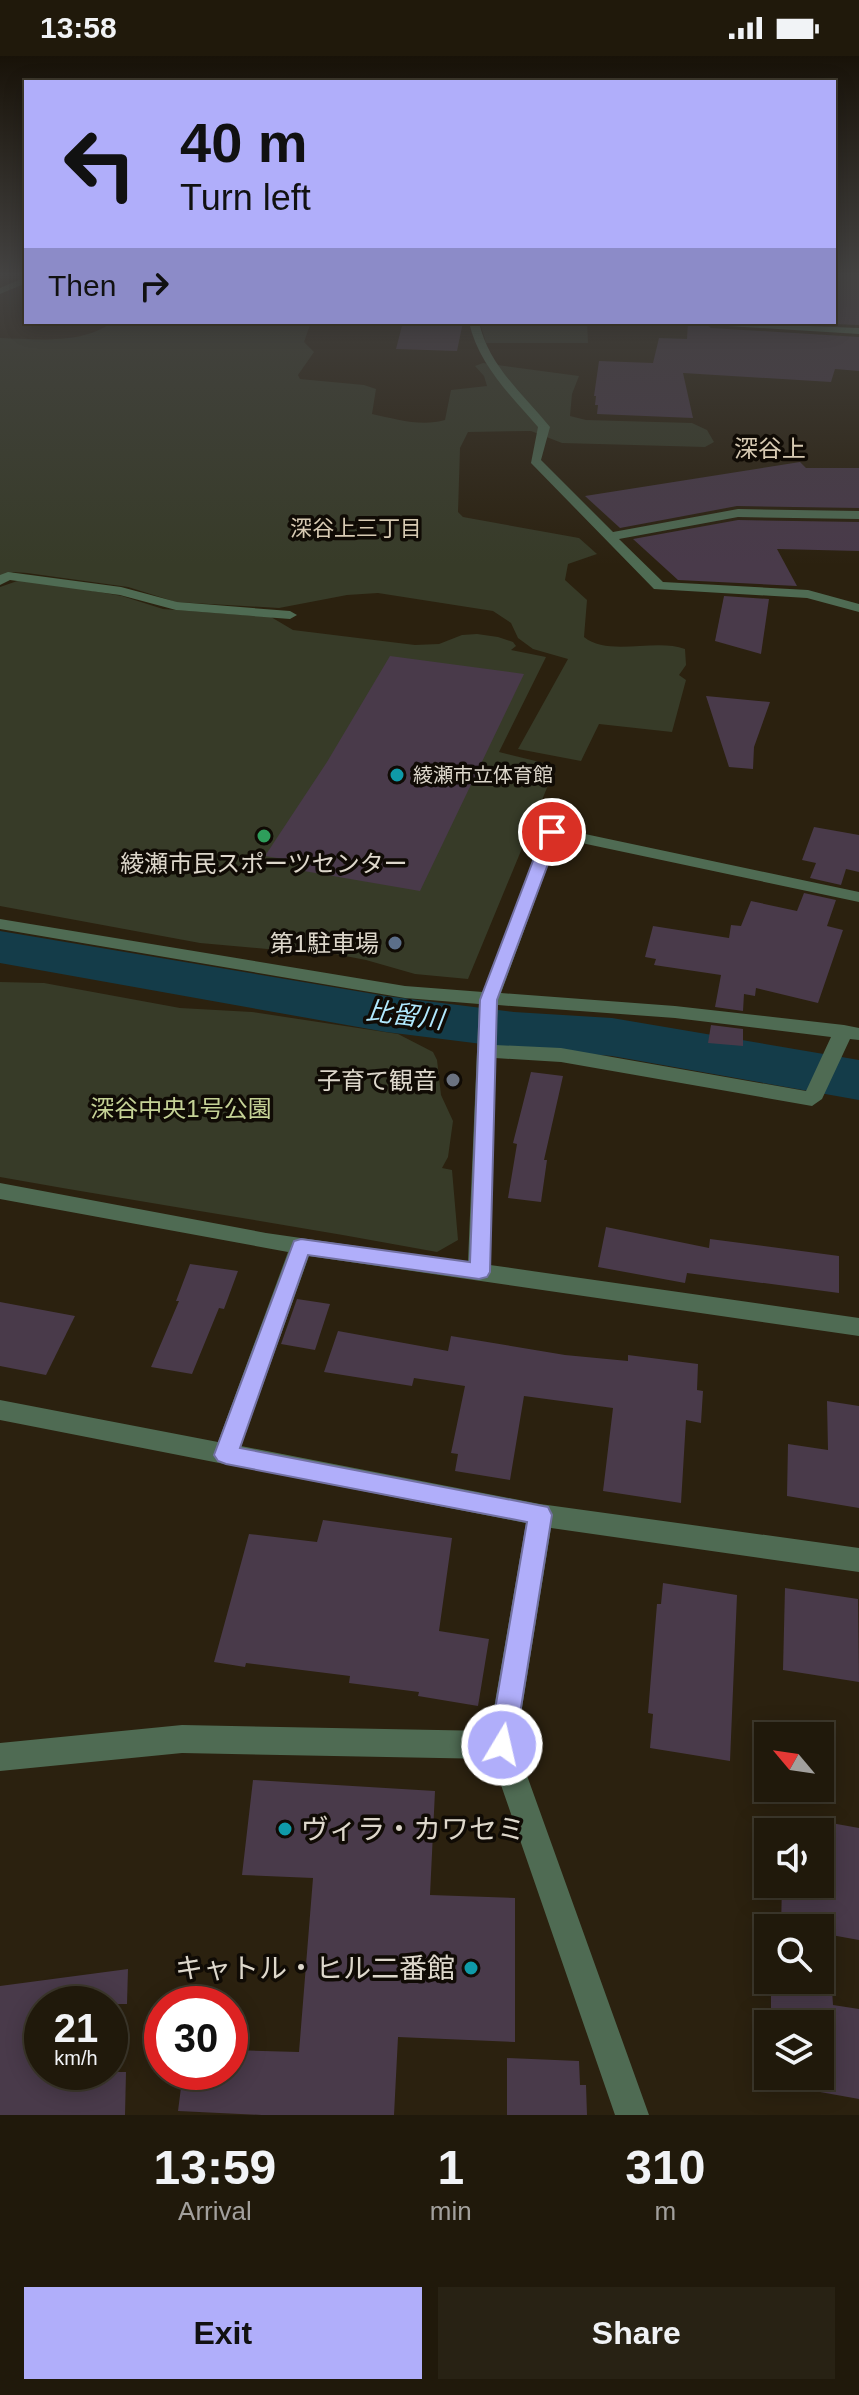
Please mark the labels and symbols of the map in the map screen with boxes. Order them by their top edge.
district label: 深谷上 [734,435,806,462]
district label: 深谷上三丁目 [290,516,422,541]
place label: 綾瀬市立体育館 [413,764,553,786]
marker: 綾瀬市立体育館 [388,766,406,784]
pin [518,798,586,866]
marker: 綾瀬市民スポーツセンター [255,827,273,845]
place label: 綾瀬市民スポーツセンター [120,850,408,877]
place label: 第1駐車場 [270,930,379,957]
marker: 第1駐車場 [386,934,404,952]
water label: 比留川 [364,995,449,1035]
place label: 子育て観音 [317,1067,437,1094]
marker: 子育て観音 [444,1071,462,1089]
park label: 深谷中央1号公園 [90,1095,272,1122]
position arrow [460,1703,544,1787]
north arrow [754,1722,834,1802]
place label: ヴィラ・カワセミ [301,1814,525,1845]
marker: ヴィラ・カワセミ [276,1820,294,1838]
place label: キャトル・ヒル二番館 [175,1953,455,1984]
marker: キャトル・ヒル二番館 [462,1959,480,1977]
speed limit sign: 30 [144,1986,248,2090]

